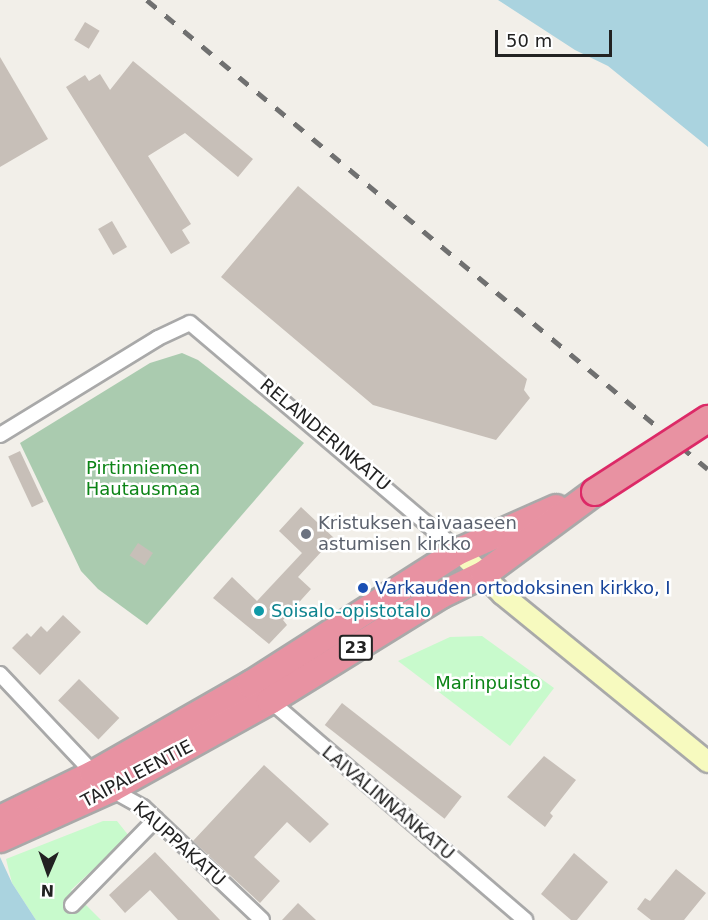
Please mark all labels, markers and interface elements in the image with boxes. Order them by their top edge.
scale bar [498,18,615,56]
text: 50 m [506,30,552,51]
street label: RELANDERINKATU [256,374,394,496]
park label: Pirtinniemen Hautausmaa [86,458,200,500]
place label: Kristuksen taivaaseen astumisen kirkko [318,513,517,556]
marker: Kristuksen taivaaseen astumisen kirkko [299,527,313,541]
place label: Varkauden ortodoksinen kirkko, I [375,577,671,599]
marker: Varkauden ortodoksinen kirkko, I [356,581,370,595]
place label: Soisalo-opistotalo [271,600,431,622]
marker: Soisalo-opistotalo [252,604,266,618]
road number: 23 [338,635,374,661]
park label: Marinpuisto [435,672,541,694]
street label: TAIPALEENTIE [78,736,196,812]
street label: LAIVALINNANKATU [317,741,459,865]
street label: KAUPPAKATU [129,797,229,891]
north arrow [18,842,78,902]
text: N [40,881,54,900]

